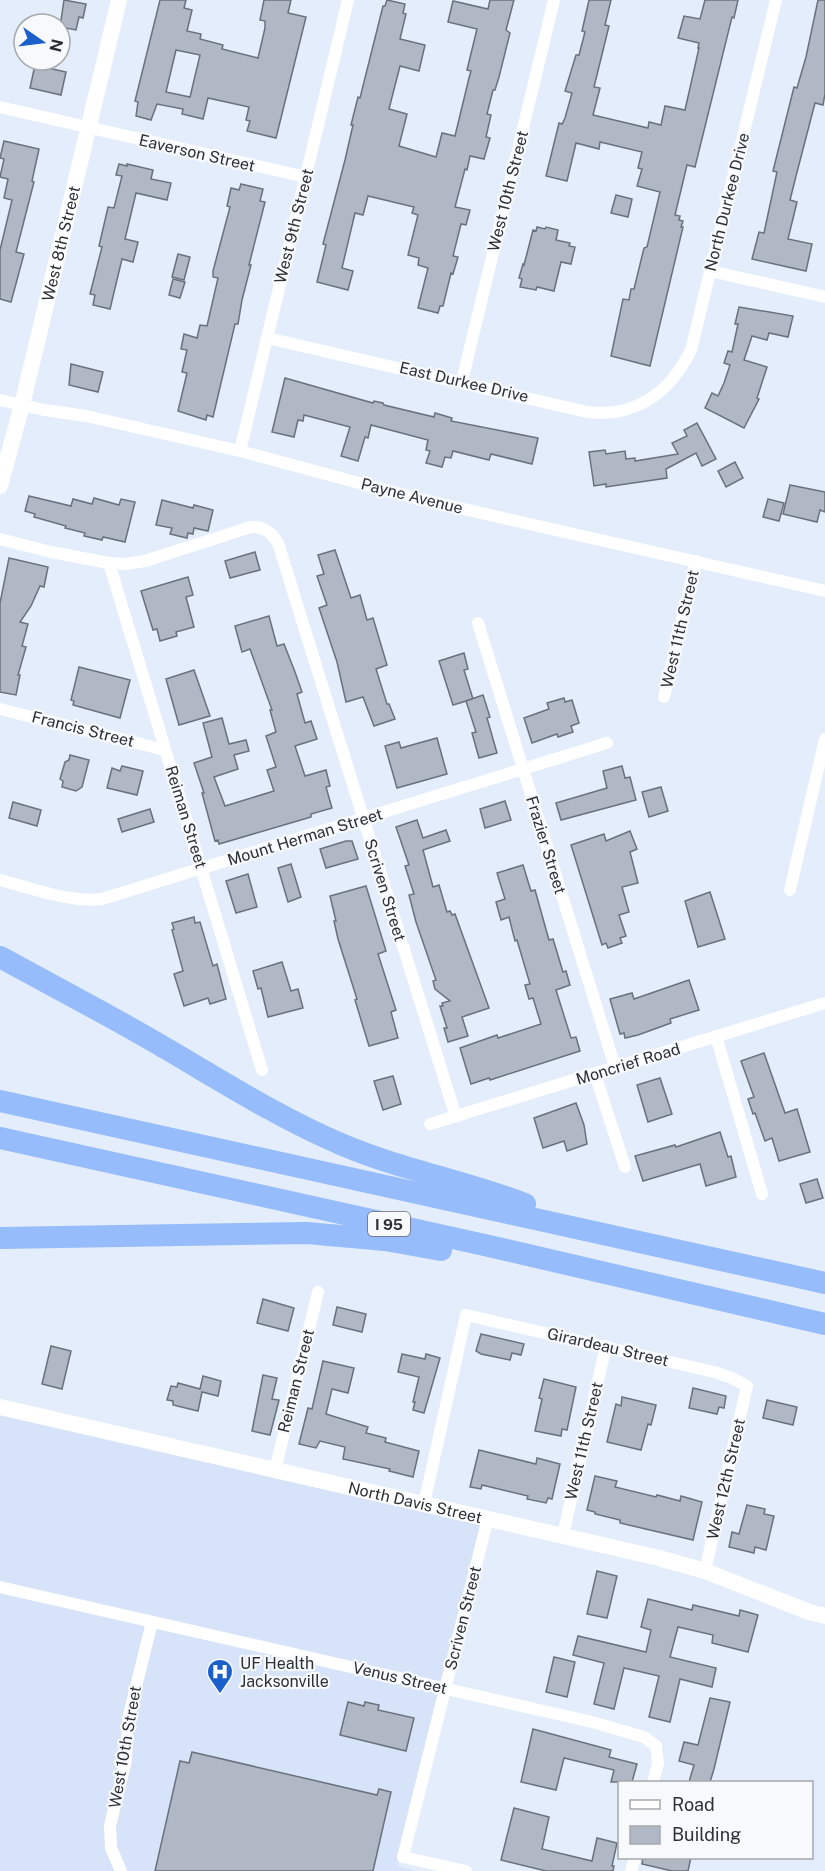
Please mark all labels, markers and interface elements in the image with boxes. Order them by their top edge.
north arrow [12,12,72,72]
text: N [45,37,67,54]
street label: West 10th Street [484,129,532,253]
street label: Eaverson Street [137,130,257,176]
street label: North Durkee Drive [701,131,753,273]
street label: West 9th Street [271,167,317,285]
street label: West 8th Street [38,184,84,303]
street label: East Durkee Drive [397,358,531,406]
street label: Payne Avenue [359,474,465,518]
street label: West 11th Street [657,568,703,690]
street label: Francis Street [30,707,136,751]
street label: Reiman Street [161,763,211,871]
street label: Frazier Street [522,794,570,896]
street label: Mount Herman Street [225,804,385,870]
street label: Scriven Street [360,836,410,944]
street label: Moncrief Road [574,1039,682,1089]
road number: I 95 [368,1212,410,1236]
street label: Girardeau Street [545,1324,671,1370]
street label: Reiman Street [274,1327,318,1435]
street label: West 11th Street [561,1380,607,1502]
street label: West 12th Street [703,1417,749,1541]
street label: North Davis Street [346,1478,484,1527]
street label: Scriven Street [441,1564,485,1672]
place label: UF Health Jacksonville [240,1654,329,1691]
hospital icon: UF Health Jacksonville [205,1657,235,1695]
street label: Venus Street [351,1658,449,1698]
street label: West 10th Street [105,1684,145,1810]
legend [618,1781,813,1859]
text: Road [672,1794,715,1815]
text: Building [672,1824,741,1845]

